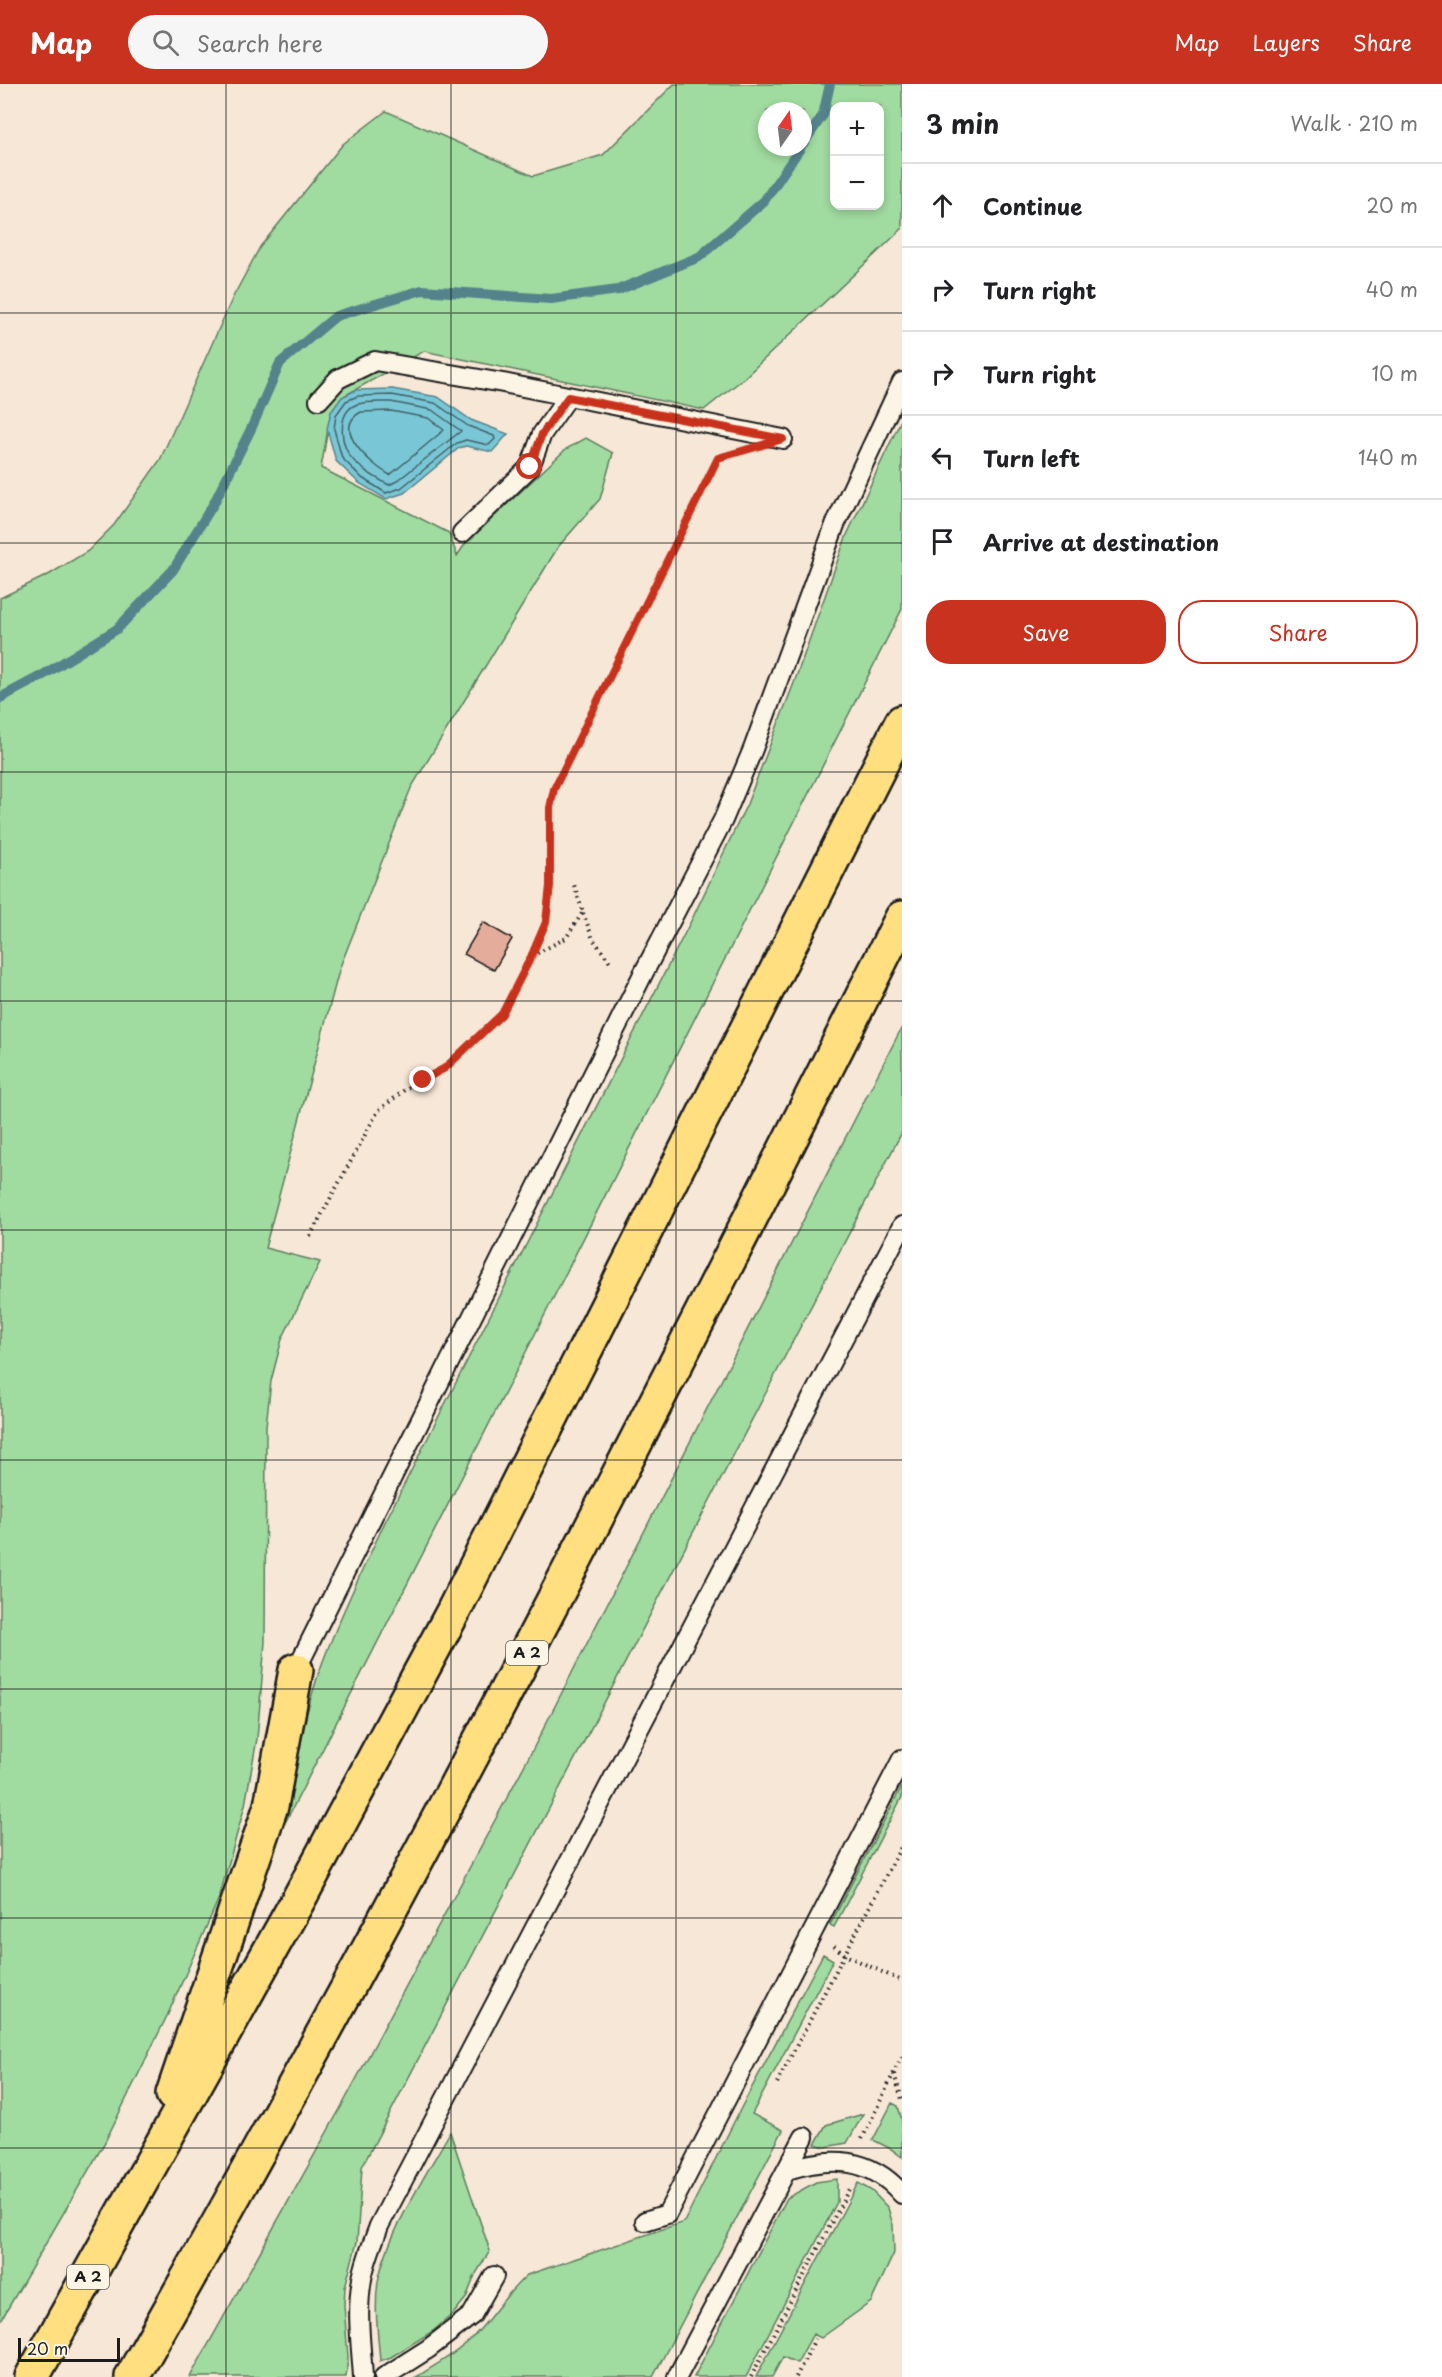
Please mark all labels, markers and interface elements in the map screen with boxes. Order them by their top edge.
search box [128,15,548,69]
text: Map [30,21,92,64]
icon: search [149,26,182,59]
text: Search here [197,26,323,59]
text: Map [1175,26,1219,58]
text: Layers [1252,26,1320,58]
text: Share [1353,26,1412,58]
north arrow [758,102,812,156]
map controls [830,102,884,210]
button: + [830,102,884,156]
text: 3 min [926,104,999,143]
text: Walk · 210 m [1291,108,1418,138]
button: − [830,156,884,210]
icon: ahead [926,189,959,222]
text: Continue [983,189,1082,222]
text: 20 m [1366,190,1418,220]
icon: right [926,273,959,306]
text: Turn right [983,273,1096,306]
text: 40 m [1366,274,1418,304]
icon: right [926,357,959,390]
text: Turn right [983,357,1096,390]
text: 10 m [1371,358,1418,388]
icon: left [926,441,959,474]
text: Turn left [983,441,1080,474]
text: 140 m [1358,442,1418,472]
route start [516,453,542,479]
icon: arrive [926,525,959,558]
text: Arrive at destination [983,525,1219,558]
button: Save [926,600,1166,664]
button: Share [1178,600,1418,664]
route end [409,1066,435,1092]
road number: A 2 [506,1641,548,1665]
road number: A 2 [67,2265,109,2289]
scale bar [18,2335,120,2362]
text: 20 m [27,2336,68,2360]

